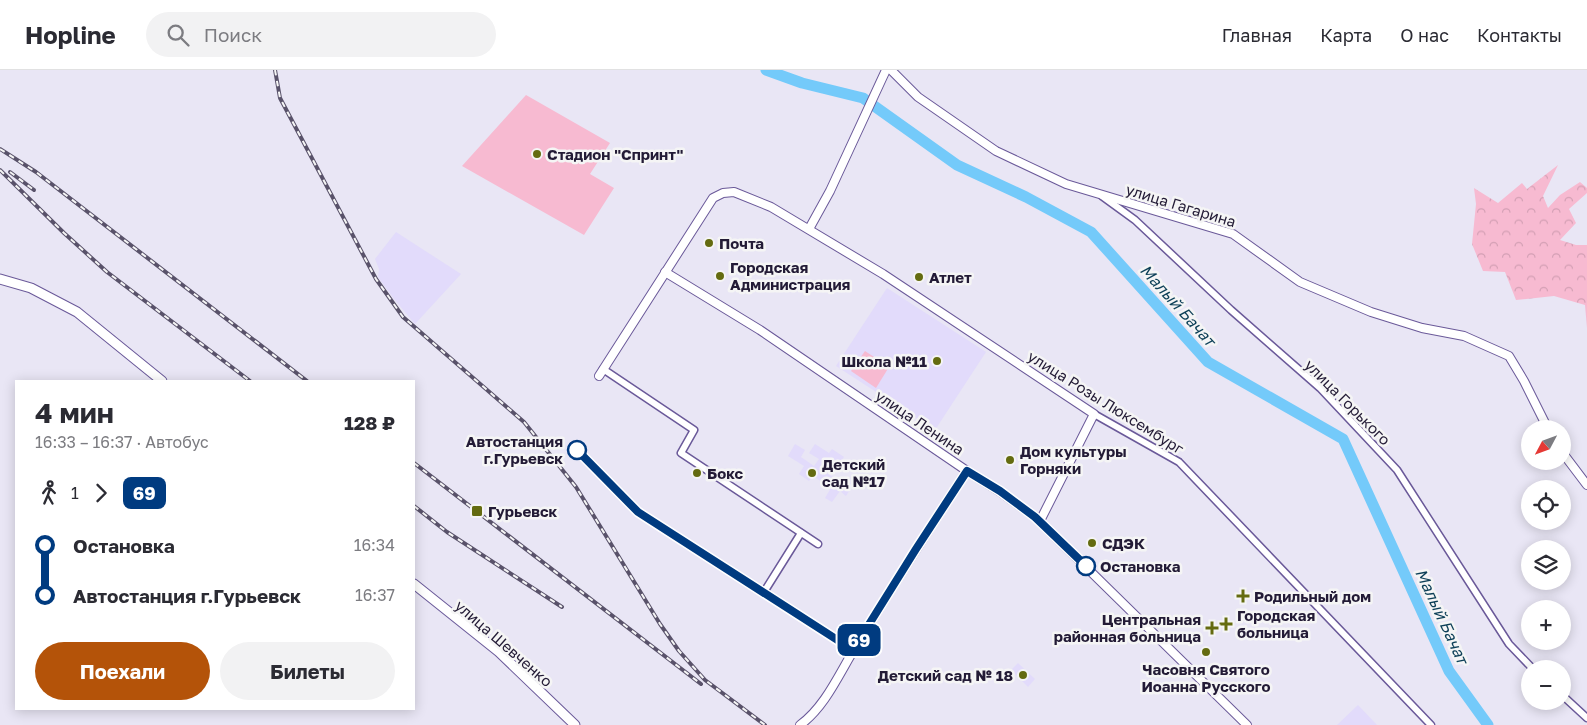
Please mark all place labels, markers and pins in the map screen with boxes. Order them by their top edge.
place label: Стадион "Спринт" [547,145,684,163]
marker: Стадион "Спринт" [531,148,543,160]
place label: Почта [719,234,764,252]
marker: Почта [703,237,715,249]
place label: Городская Администрация [730,258,851,293]
place label: Атлет [929,268,972,286]
marker: Городская Администрация [714,270,726,282]
marker: Атлет [913,271,925,283]
place label: Школа №11 [841,352,927,370]
marker: Школа №11 [931,355,943,367]
place label: Автостанция г.Гурьевск [466,432,563,467]
marker: Автостанция г.Гурьевск [567,440,587,460]
place label: Дом культуры Горняки [1020,442,1127,477]
marker: Дом культуры Горняки [1004,454,1016,466]
place label: Детский сад №17 [822,455,885,490]
place label: Бокс [707,464,744,482]
marker: Бокс [691,467,703,479]
marker: Детский сад №17 [806,467,818,479]
place label: Гурьевск [488,502,558,520]
marker: Гурьевск [470,504,484,518]
place label: СДЭК [1102,534,1145,552]
marker: СДЭК [1086,537,1098,549]
marker: Остановка [1076,556,1096,576]
place label: Остановка [1100,557,1181,575]
place label: Родильный дом [1254,587,1371,605]
marker: Родильный дом [1236,589,1250,603]
place label: Городская больница [1237,606,1316,641]
place label: Центральная районная больница [1054,610,1201,645]
marker: Городская больница [1219,617,1233,631]
marker: Центральная районная больница [1205,621,1219,635]
marker: Часовня Святого Иоанна Русского [1200,646,1212,658]
place label: Часовня Святого Иоанна Русского [1141,660,1271,695]
place label: Детский сад № 18 [878,666,1013,684]
marker: Детский сад № 18 [1017,669,1029,681]

